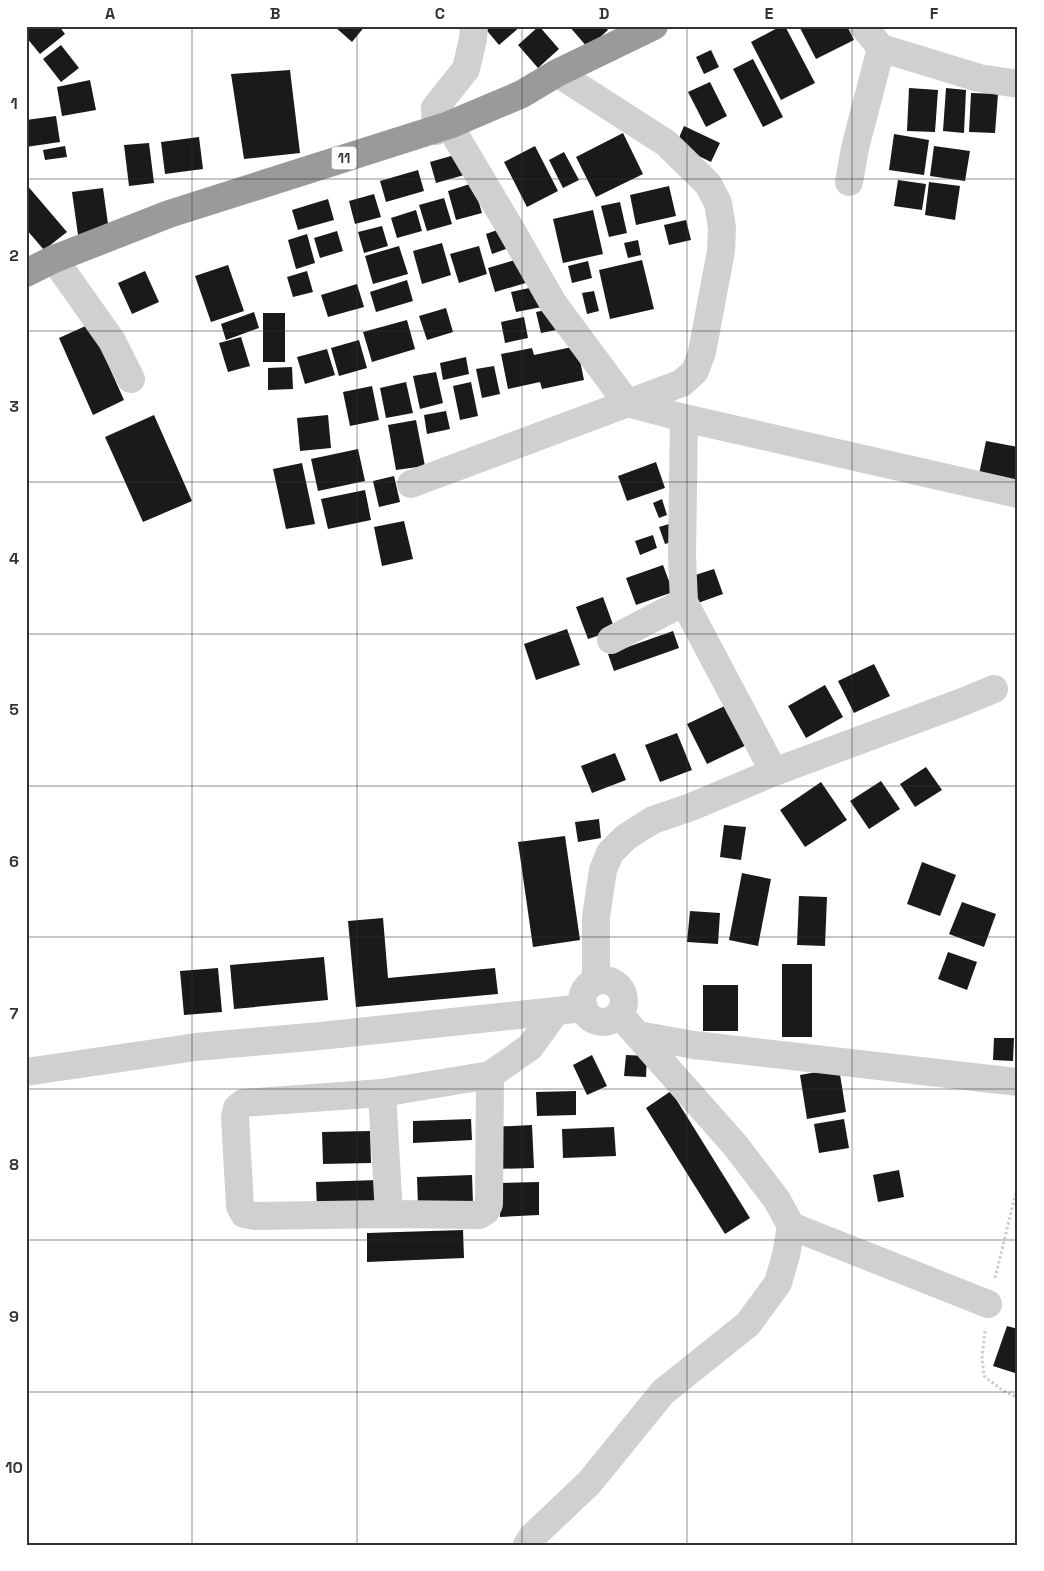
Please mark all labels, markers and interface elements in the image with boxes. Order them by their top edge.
text: A [105,3,115,24]
text: B [270,3,280,24]
text: C [435,3,445,24]
text: D [599,3,609,24]
text: E [765,3,774,24]
text: F [930,3,939,24]
text: 1 [10,93,18,114]
road number: 11 [332,146,356,170]
text: 2 [9,245,19,266]
text: 3 [9,396,19,417]
text: 4 [9,548,19,569]
text: 5 [9,699,19,720]
text: 6 [9,851,19,872]
text: 7 [10,1003,19,1024]
text: 8 [9,1154,19,1175]
text: 9 [9,1306,19,1327]
text: 10 [5,1457,23,1478]

